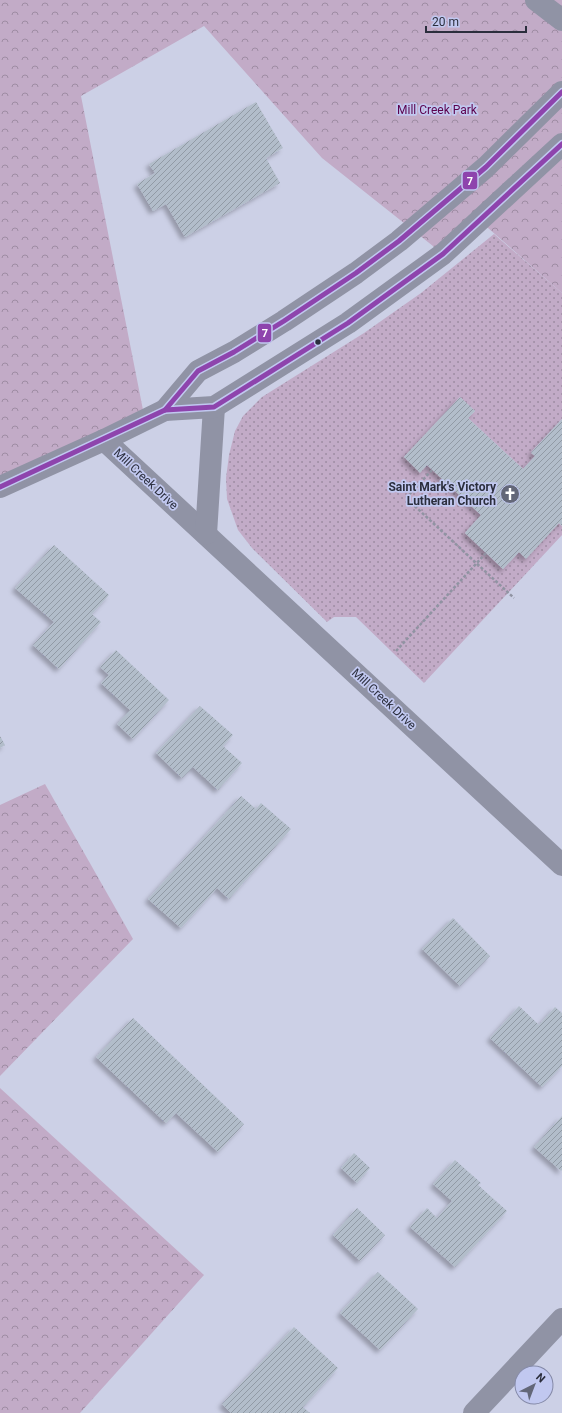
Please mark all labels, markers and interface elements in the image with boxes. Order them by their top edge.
scale bar [426,8,526,34]
text: 20 m [432,15,459,29]
park label: Mill Creek Park [397,103,478,117]
line badge: 7 [462,171,478,190]
text: 7 [467,175,473,188]
line badge: 7 [257,323,272,343]
text: 7 [262,327,268,340]
unlabelled marker [313,337,323,347]
street label: Mill Creek Drive [111,446,181,512]
place label: Saint Mark's Victory Lutheran Church [388,480,497,508]
church icon: Saint Mark's Victory Lutheran Church [499,483,521,505]
street label: Mill Creek Drive [349,666,419,732]
north arrow [514,1365,554,1405]
text: N [533,1371,548,1386]

